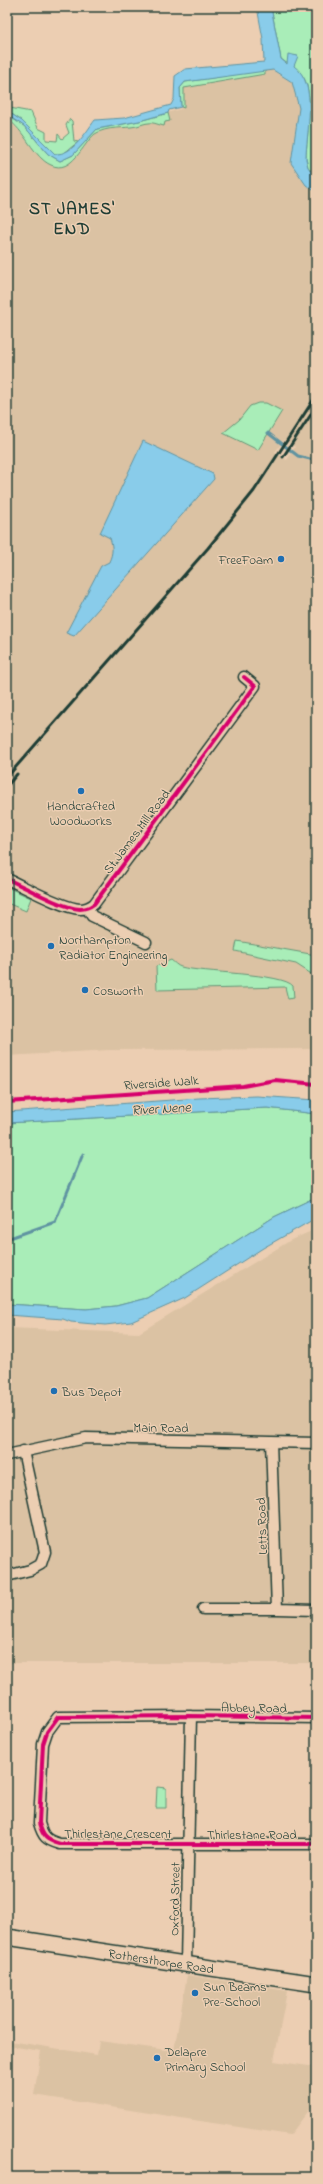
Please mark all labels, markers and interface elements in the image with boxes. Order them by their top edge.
district label: ST JAMES' END [29,197,115,242]
place label: FreeFoam [218,551,273,570]
marker: FreeFoam [276,554,286,564]
street label: St James Mill Road [99,785,176,878]
marker: Handcrafted Woodworks [76,786,86,796]
place label: Handcrafted Woodworks [47,797,116,831]
place label: Northampton Radiator Engineering [59,931,168,966]
marker: Northampton Radiator Engineering [46,941,56,951]
place label: Cosworth [93,982,143,1001]
marker: Cosworth [80,985,90,995]
street label: Riverside Walk [123,1071,200,1096]
water label: River Nene [131,1097,192,1122]
place label: Bus Depot [61,1383,122,1402]
marker: Bus Depot [49,1386,59,1396]
street label: Main Road [133,1419,189,1438]
street label: Letts Road [252,1496,273,1555]
street label: Abbey Road [221,1698,288,1720]
street label: Thirlestane Crescent [64,1825,172,1844]
street label: Thirlestane Road [207,1826,298,1845]
street label: Oxford Street [165,1861,186,1936]
street label: Rothersthorpe Road [107,1945,216,1979]
place label: Sun Beams Pre-School [203,1978,267,2012]
marker: Sun Beams Pre-School [190,1988,200,1998]
place label: Delapre Primary School [164,2043,245,2078]
marker: Delapre Primary School [152,2053,162,2063]

